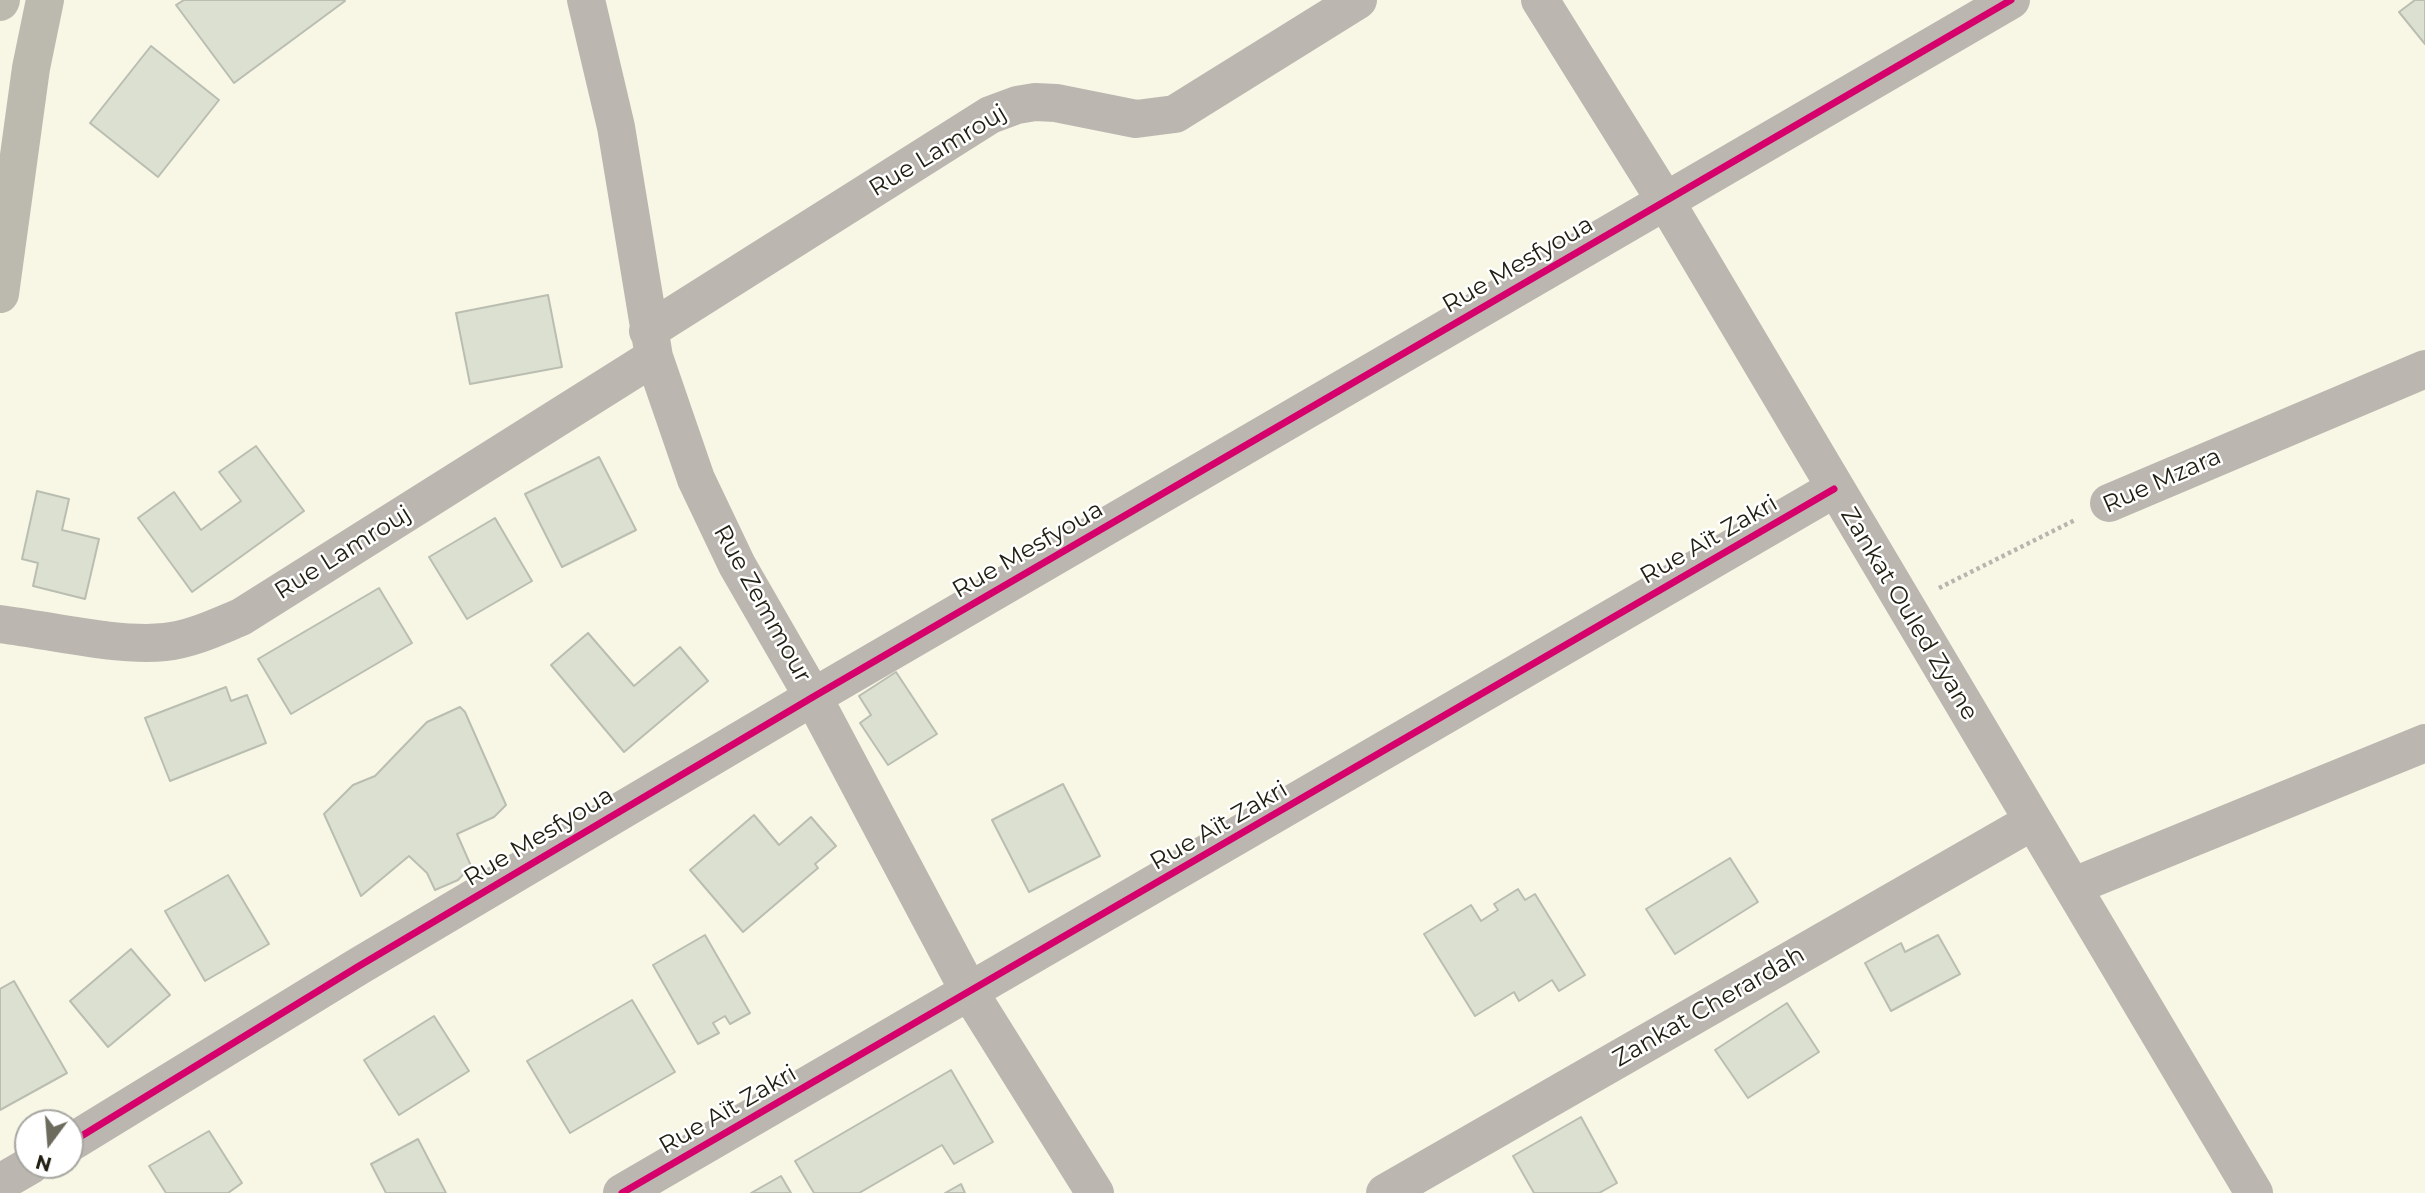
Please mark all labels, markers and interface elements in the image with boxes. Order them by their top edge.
street label: Rue Lamrouj [864,99,1012,203]
street label: Rue Mesfyoua [1437,210,1599,320]
street label: Rue Mzara [2098,442,2226,520]
street label: Rue Aït Zakri [1635,489,1783,591]
street label: Rue Mesfyoua [947,495,1109,605]
street label: Rue Lamrouj [270,500,416,606]
street label: Zankat Ouled Zyane [1834,502,1984,726]
street label: Rue Zemmour [707,520,817,688]
street label: Rue Aït Zakri [1145,775,1293,877]
street label: Rue Mesfyoua [459,781,619,893]
street label: Zankat Cherardah [1608,940,1810,1074]
street label: Rue Aït Zakri [654,1059,802,1161]
north arrow [14,1109,84,1179]
text: N [33,1150,54,1176]

